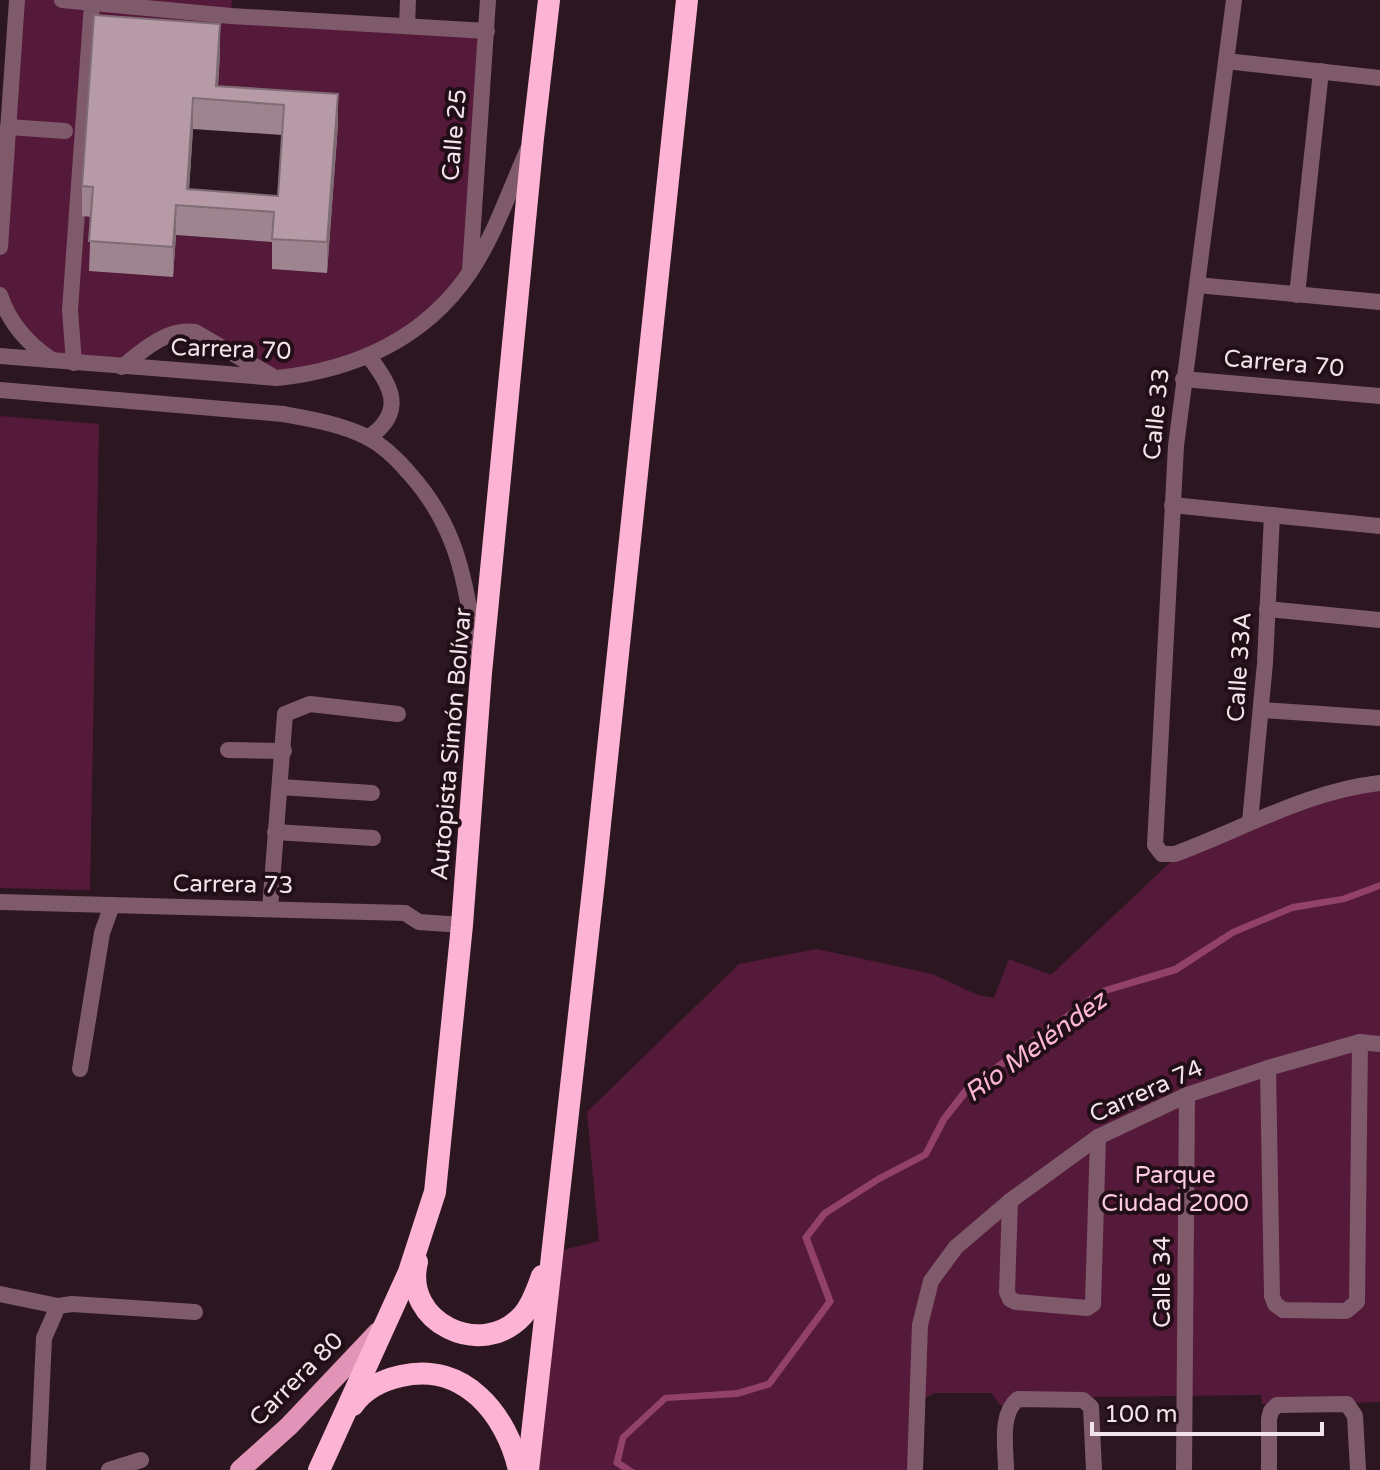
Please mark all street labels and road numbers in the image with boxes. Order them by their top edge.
street label: Calle 25 [436,88,473,182]
street label: Carrera 70 [170,333,292,366]
street label: Carrera 70 [1223,344,1345,383]
street label: Calle 33 [1137,367,1176,461]
street label: Autopista Simón Bolívar [425,606,478,882]
street label: Calle 33A [1221,611,1258,723]
street label: Carrera 73 [172,869,294,900]
street label: Carrera 74 [1085,1054,1207,1129]
street label: Calle 34 [1148,1236,1177,1328]
street label: Carrera 80 [243,1326,349,1432]

